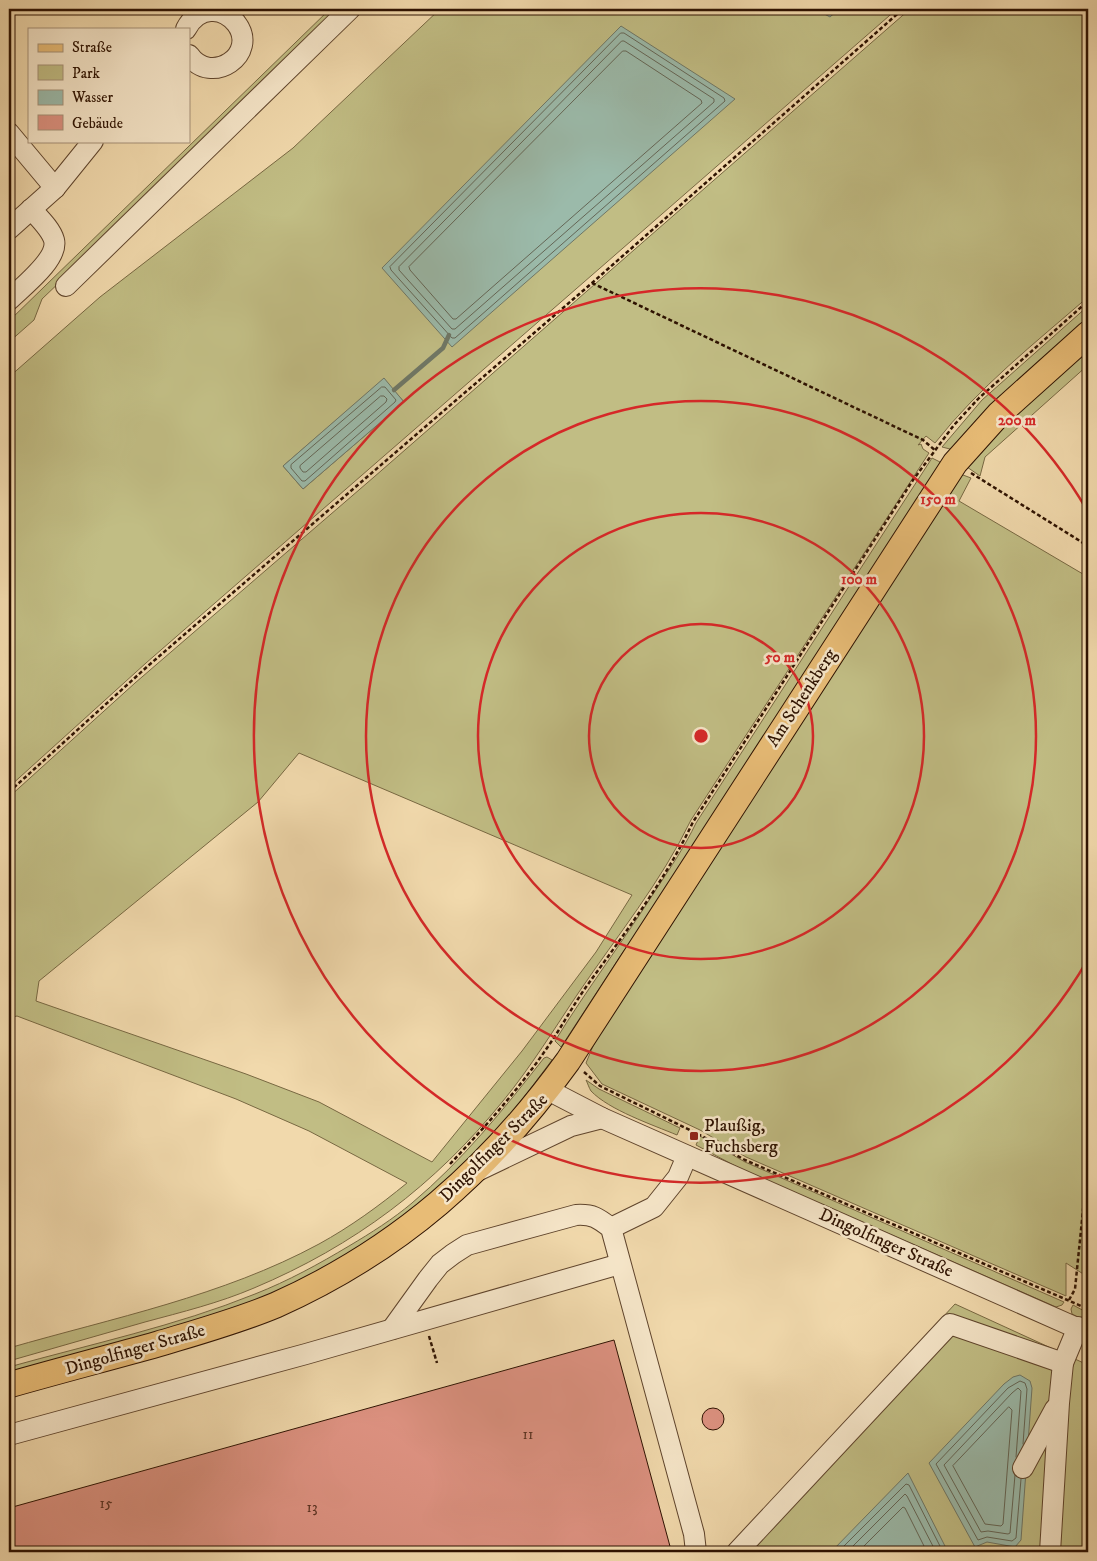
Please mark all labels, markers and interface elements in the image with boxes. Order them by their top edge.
legend [28,28,190,142]
text: Straße [72,38,112,57]
text: Park [72,64,101,83]
text: Wasser [71,88,113,107]
text: Gebäude [72,114,123,133]
text: 200 m [998,411,1037,430]
text: 150 m [920,490,956,509]
text: 100 m [841,570,878,589]
street label: Am Schenkberg [762,645,842,751]
text: 50 m [764,648,796,667]
centre of rings [692,727,710,745]
street label: Dingolfinger Straße [435,1089,553,1207]
place label: Plaußig, Fuchsberg [704,1115,778,1158]
marker: Plaußig, Fuchsberg [688,1130,700,1142]
street label: Dingolfinger Straße [816,1204,956,1282]
street label: Dingolfinger Straße [63,1320,207,1380]
house number: 11 [522,1425,534,1444]
house number: 15 [100,1494,113,1513]
house number: 13 [306,1498,318,1517]

